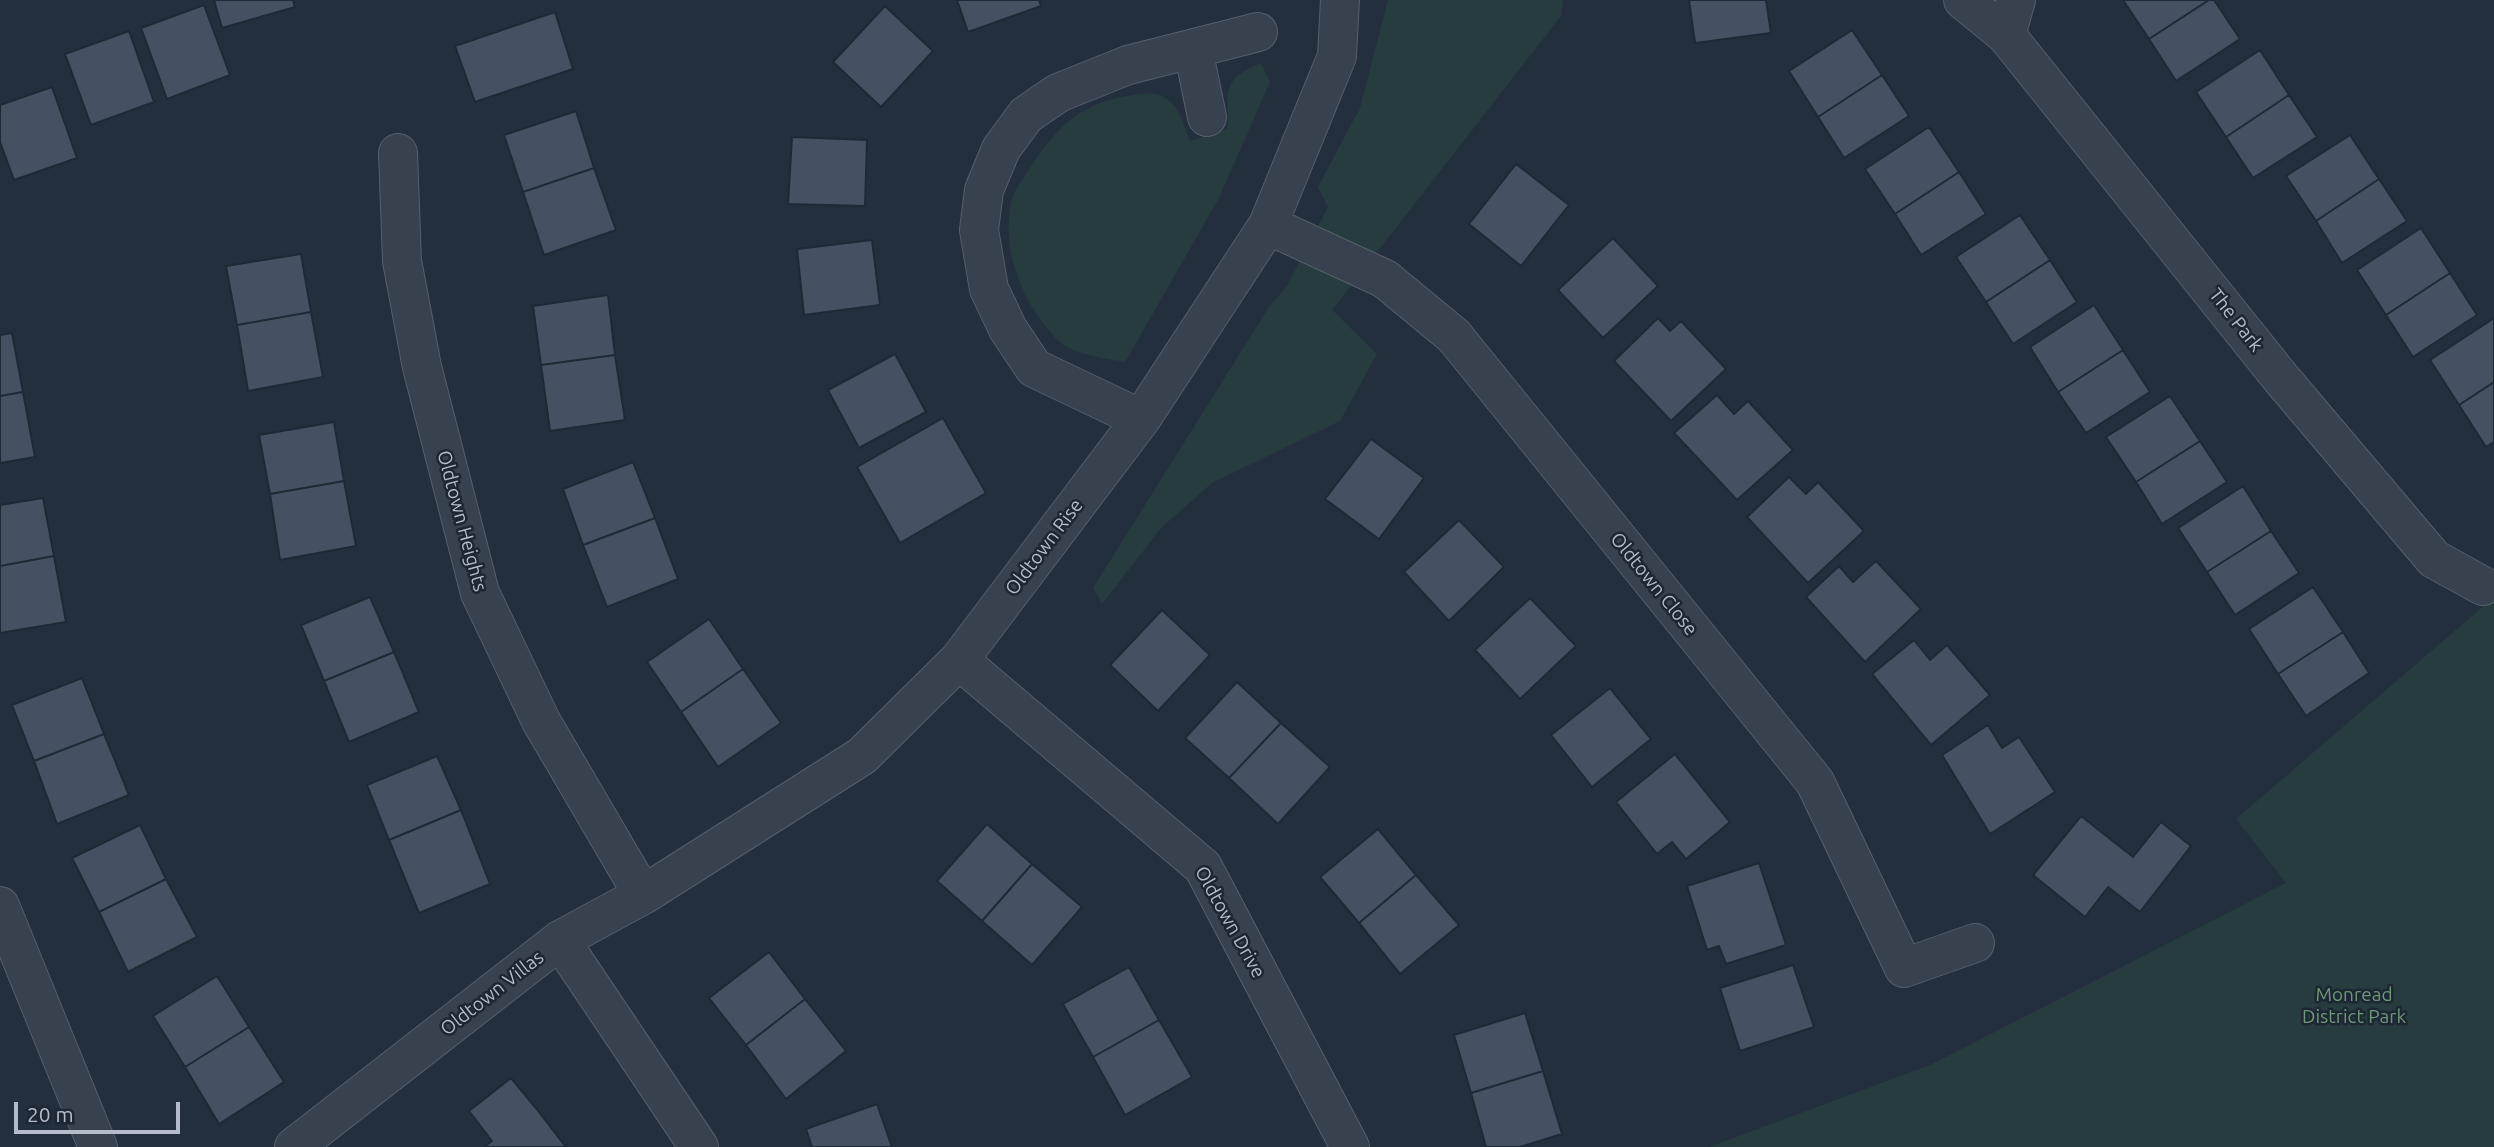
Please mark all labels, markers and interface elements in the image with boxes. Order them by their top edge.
street label: The Park [2204,284,2268,356]
street label: Oldtown Heights [432,448,492,594]
street label: Oldtown Rise [1000,494,1088,600]
street label: Oldtown Close [1606,528,1702,640]
street label: Oldtown Drive [1190,862,1270,982]
street label: Oldtown Villas [436,946,548,1040]
park label: Monread District Park [2302,984,2406,1028]
scale bar [18,1088,184,1132]
text: 20 m [27,1102,74,1126]

